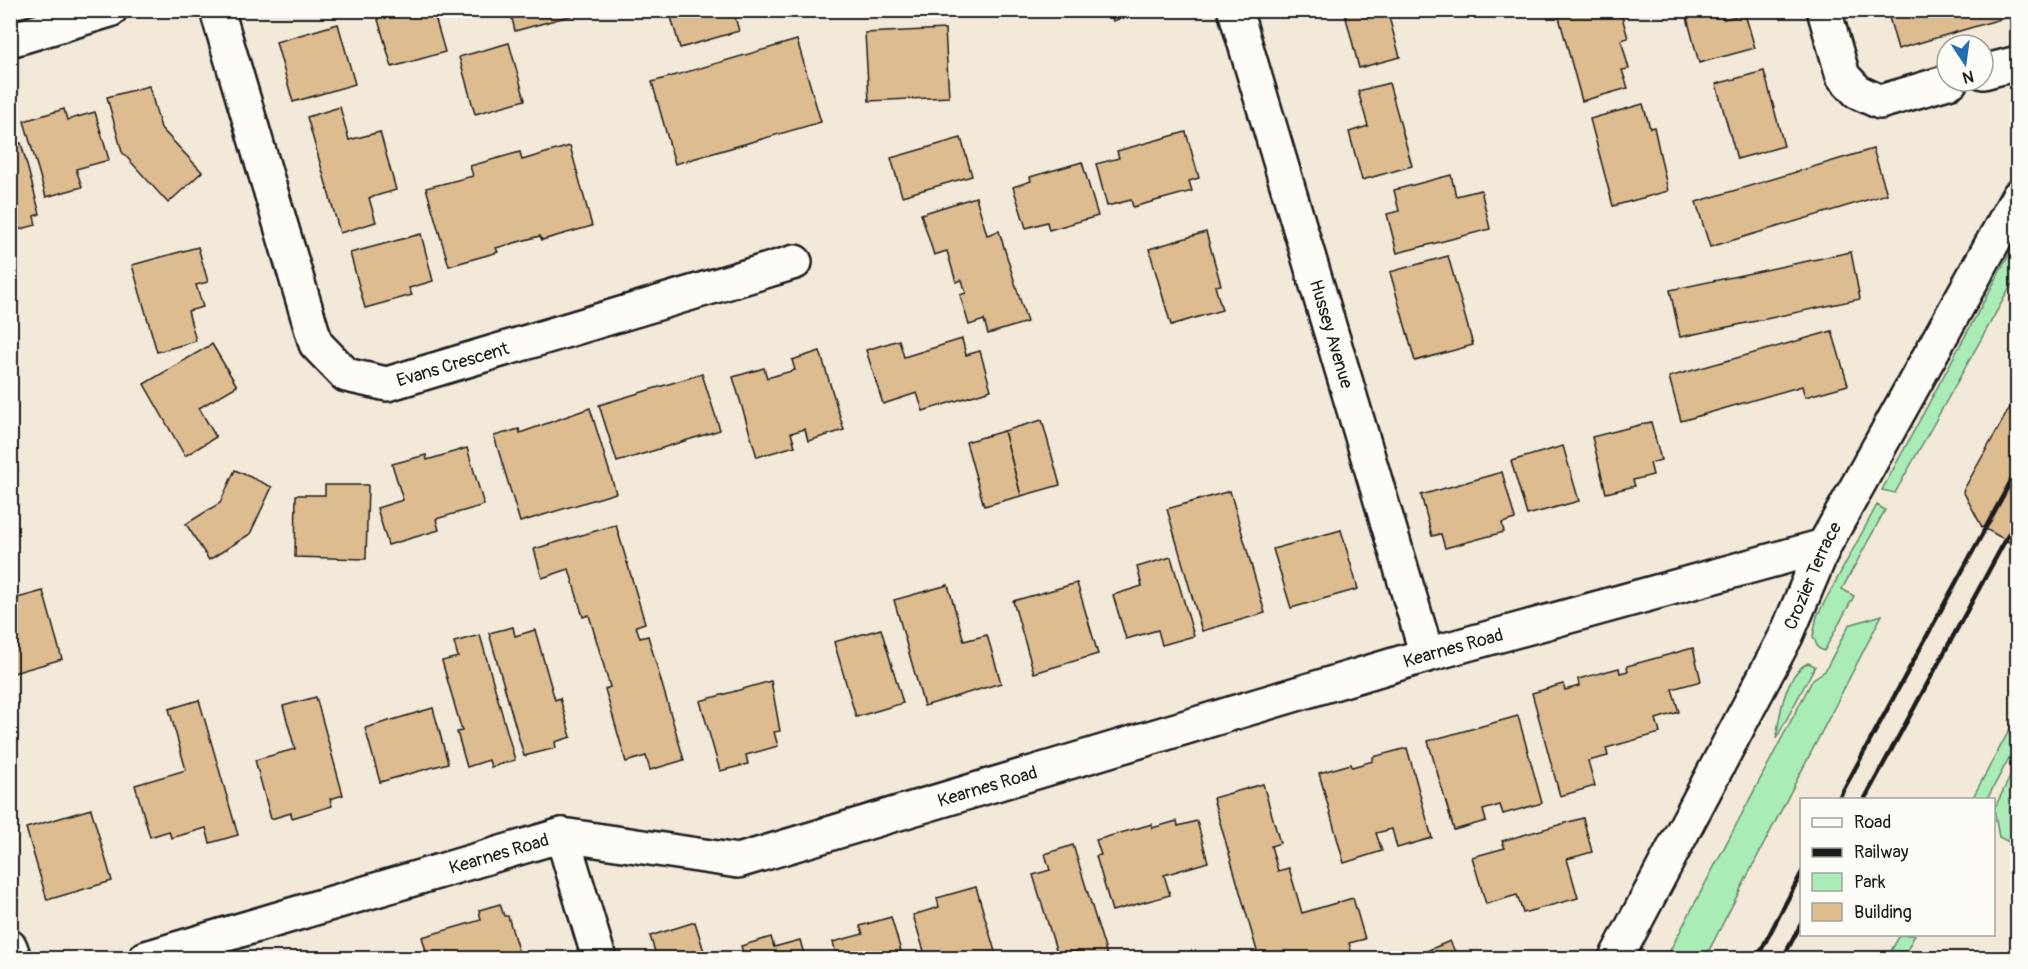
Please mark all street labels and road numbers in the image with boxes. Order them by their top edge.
street label: Hussey Avenue [1304,277,1359,391]
street label: Evans Crescent [394,337,512,392]
street label: Crozier Terrace [1779,518,1847,633]
street label: Kearnes Road [1400,623,1506,673]
street label: Kearnes Road [935,761,1040,812]
street label: Kearnes Road [446,828,551,879]

